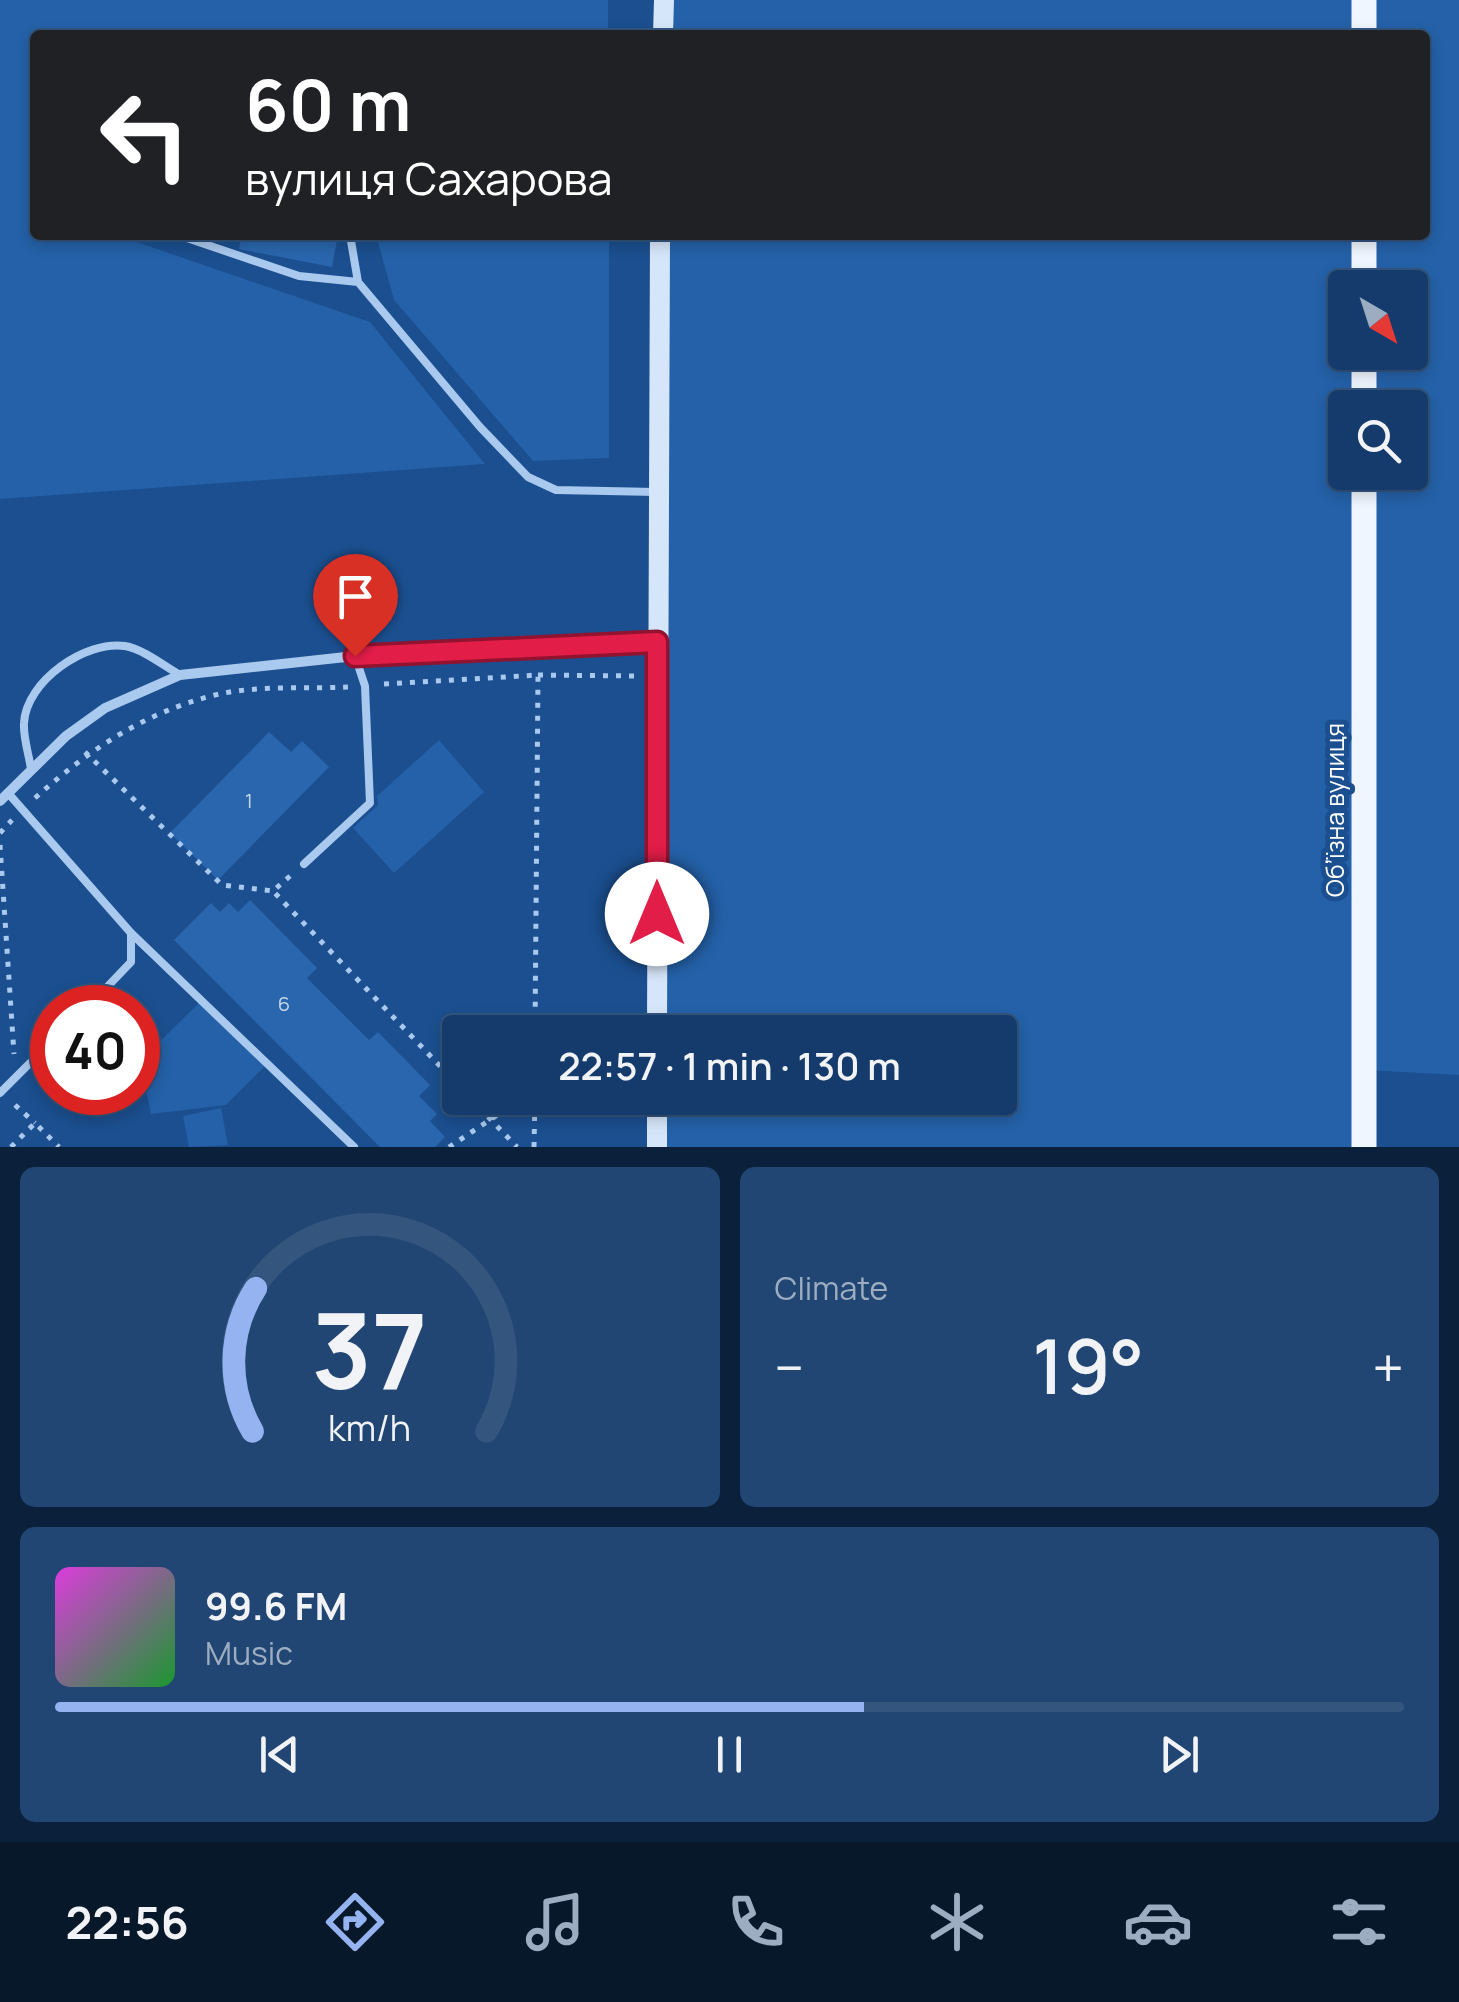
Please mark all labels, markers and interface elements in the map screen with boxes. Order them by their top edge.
text: 60 m [245,56,412,152]
icon: left [80,70,210,200]
text: вулиця Сахарова [245,147,612,209]
north arrow [1328,270,1428,370]
map controls [1328,270,1428,490]
button: search [1328,390,1428,490]
pin [313,554,398,657]
icon: arrive [328,569,383,624]
street label: Обʼїзна вулиця [1317,723,1352,897]
house number: 1 [245,787,253,814]
position arrow [605,862,709,966]
speed limit sign: 40 [30,985,160,1115]
house number: 6 [278,990,290,1017]
text: 22:57 · 1 min · 130 m [558,1039,901,1091]
text: Climate [775,1266,888,1310]
text: 37 [312,1278,428,1420]
text: 19° [1032,1314,1144,1417]
text: − [775,1329,804,1405]
text: + [1372,1329,1404,1405]
text: km/h [328,1403,411,1452]
text: 99.6 FM [205,1579,347,1631]
text: Music [205,1631,293,1675]
icon: previous [252,1727,307,1782]
icon: pause [702,1727,757,1782]
icon: next [1152,1727,1207,1782]
icon: directions [320,1887,390,1957]
icon: music [520,1887,590,1957]
icon: phone [721,1887,791,1957]
icon: climate [922,1887,992,1957]
icon: car [1123,1887,1193,1957]
icon: filters [1324,1887,1394,1957]
text: 22:56 [65,1891,189,1953]

